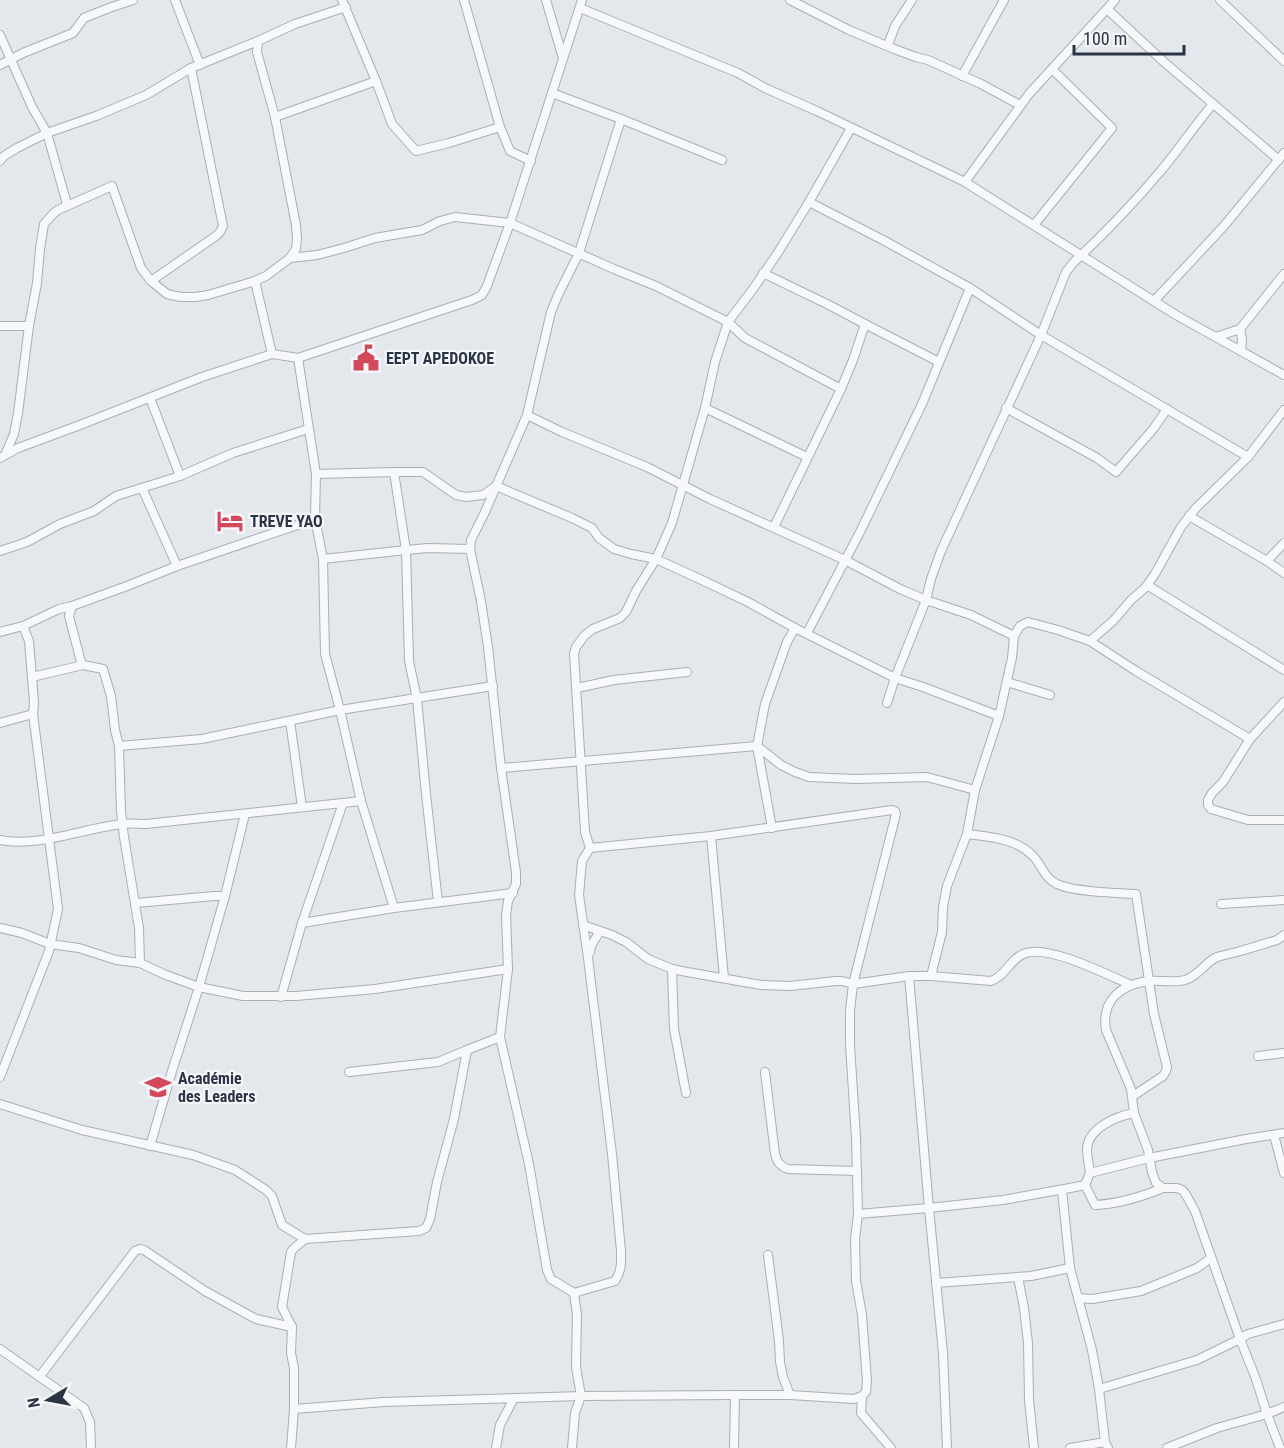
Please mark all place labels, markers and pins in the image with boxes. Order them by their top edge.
public building icon: EEPT APEDOKOE [351,343,381,373]
place label: EEPT APEDOKOE [386,349,494,368]
hotel icon: TREVE YAO [215,506,245,536]
place label: TREVE YAO [250,512,323,531]
place label: Académie des Leaders [178,1069,256,1106]
school or university icon: Académie des Leaders [143,1072,173,1102]

